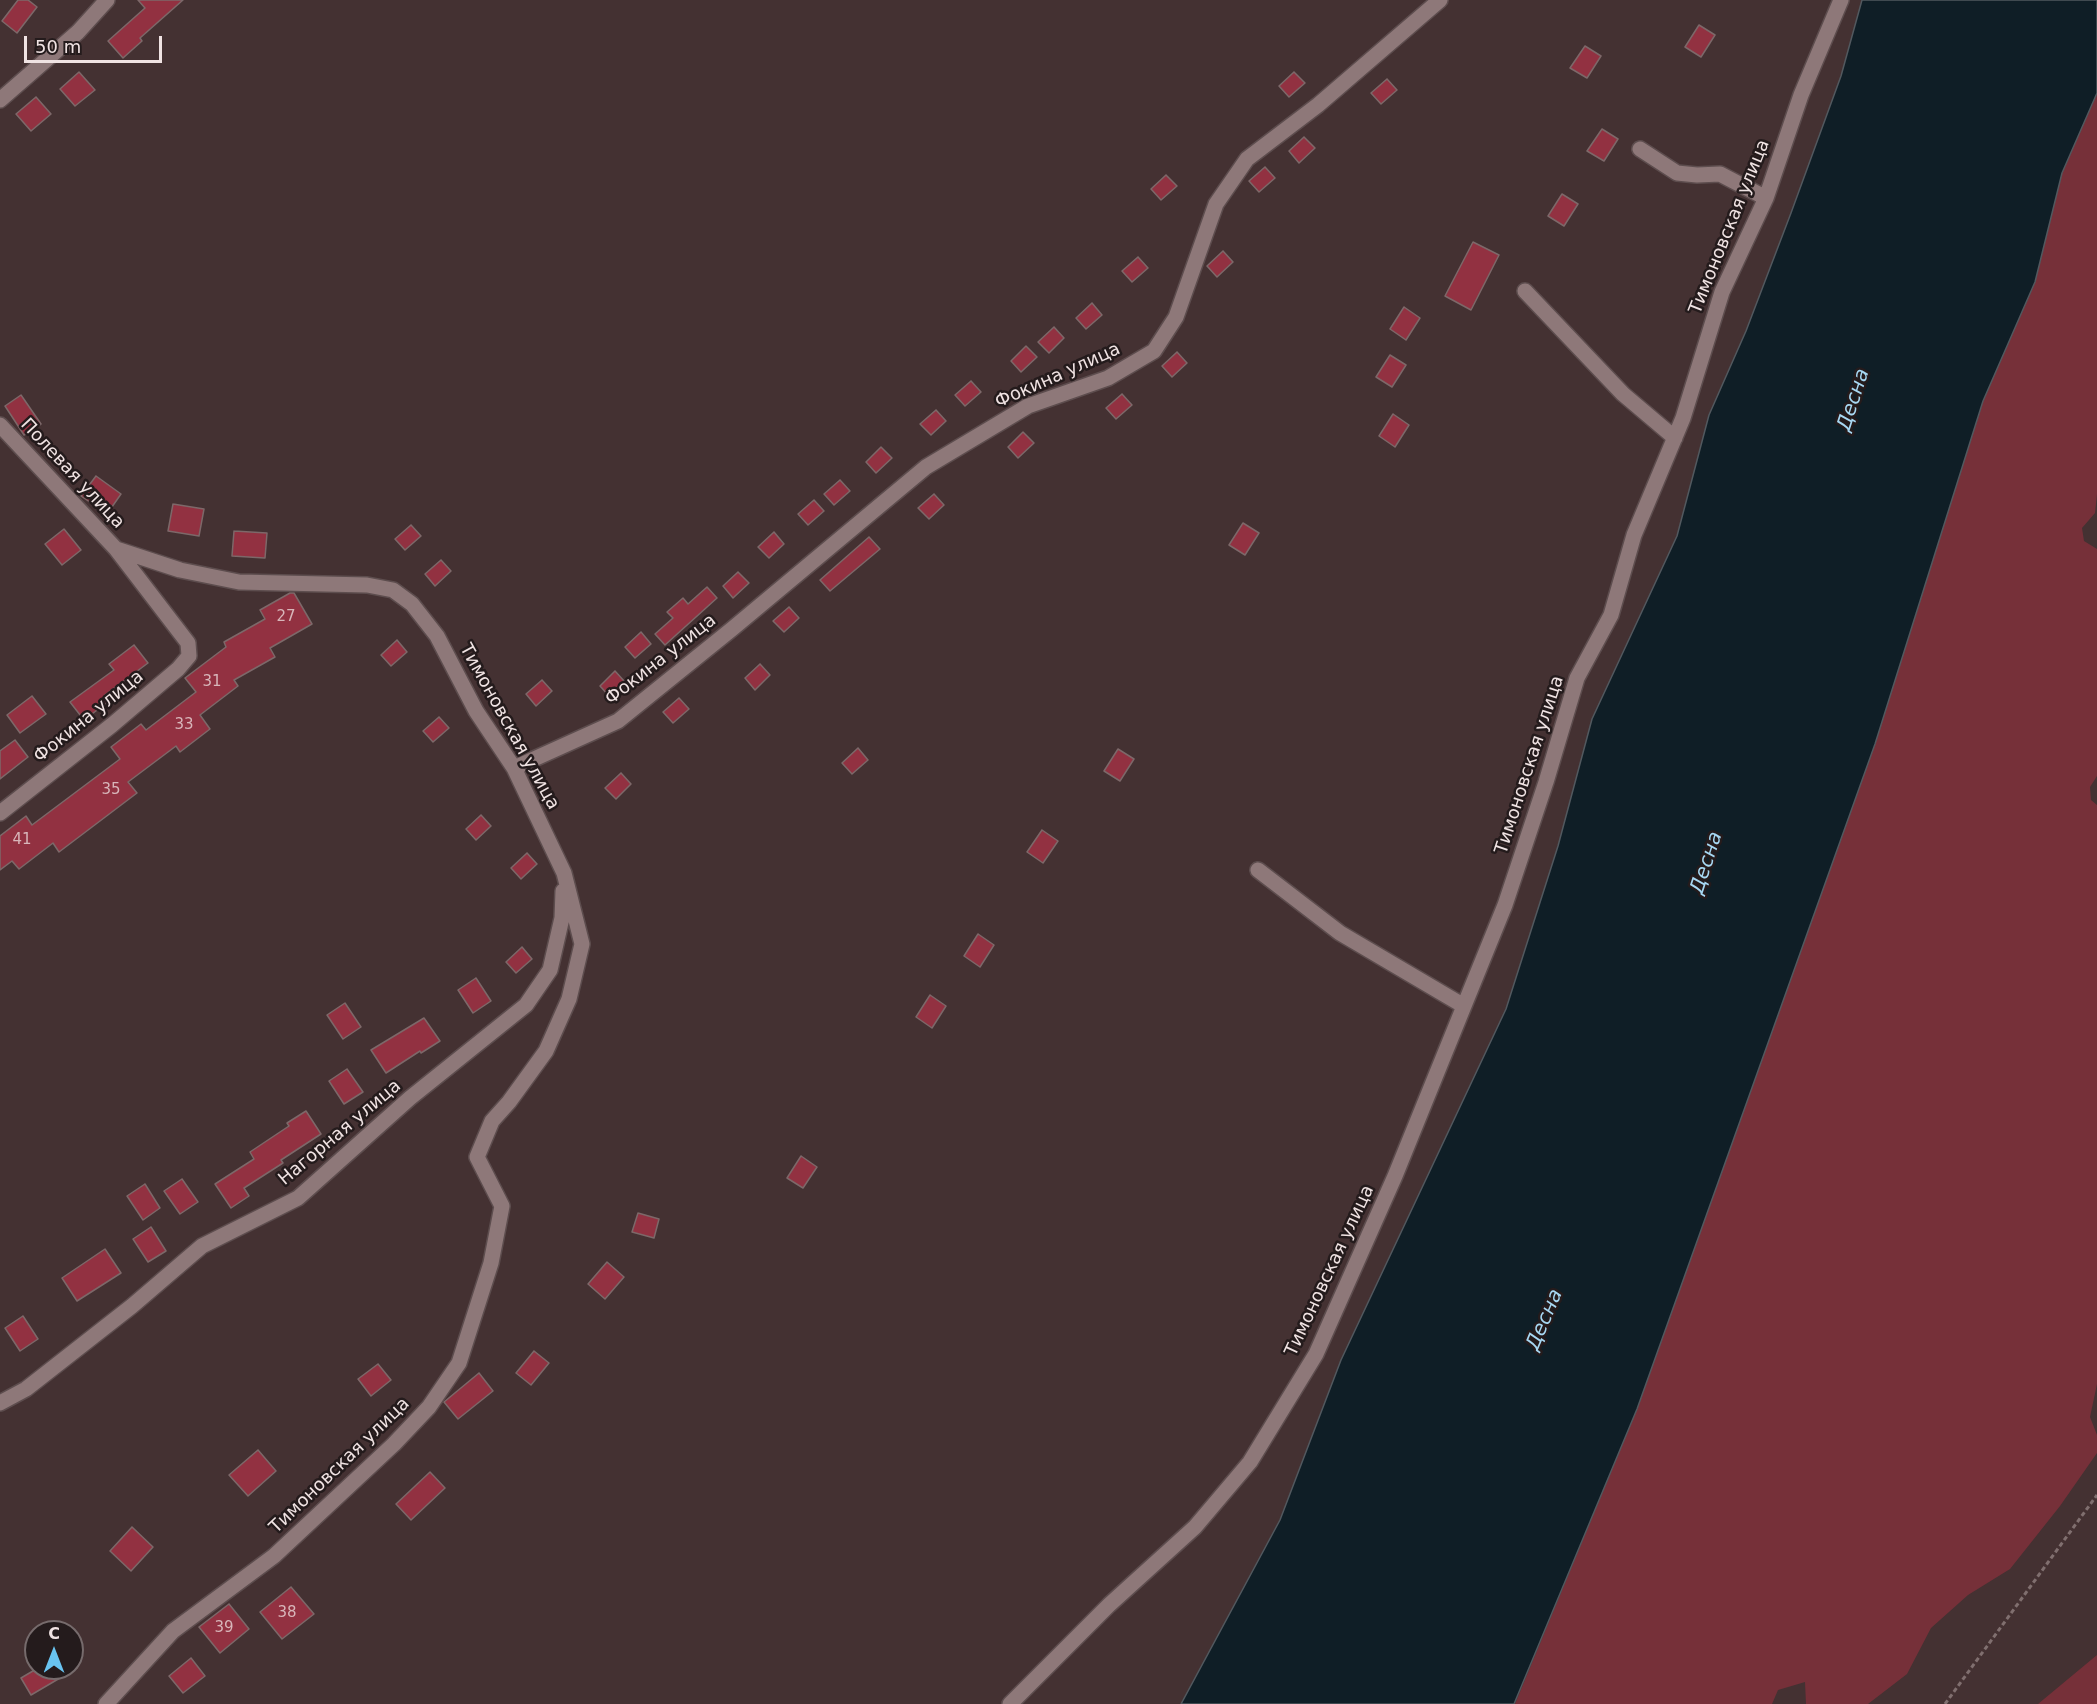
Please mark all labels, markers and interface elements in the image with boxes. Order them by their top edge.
scale bar [27,24,165,62]
text: 50 m [35,36,81,57]
street label: Тимоновская улица [1685,137,1775,317]
street label: Фокина улица [992,339,1124,413]
water label: Десна [1833,366,1875,434]
street label: Полевая улица [16,415,128,533]
house number: 27 [276,608,296,626]
street label: Фокина улица [601,610,721,710]
street label: Тимоновская улица [454,640,564,814]
street label: Фокина улица [30,666,148,768]
house number: 31 [202,673,222,691]
street label: Тимоновская улица [1491,673,1569,857]
house number: 33 [174,716,194,734]
house number: 35 [101,781,121,799]
water label: Десна [1686,829,1728,897]
house number: 41 [12,831,32,849]
street label: Нагорная улица [274,1076,406,1190]
street label: Тимоновская улица [1281,1182,1379,1360]
water label: Десна [1521,1286,1569,1354]
street label: Тимоновская улица [266,1394,414,1538]
house number: 38 [277,1604,297,1622]
house number: 39 [214,1619,234,1637]
north arrow [24,1620,84,1680]
text: С [48,1624,60,1643]

